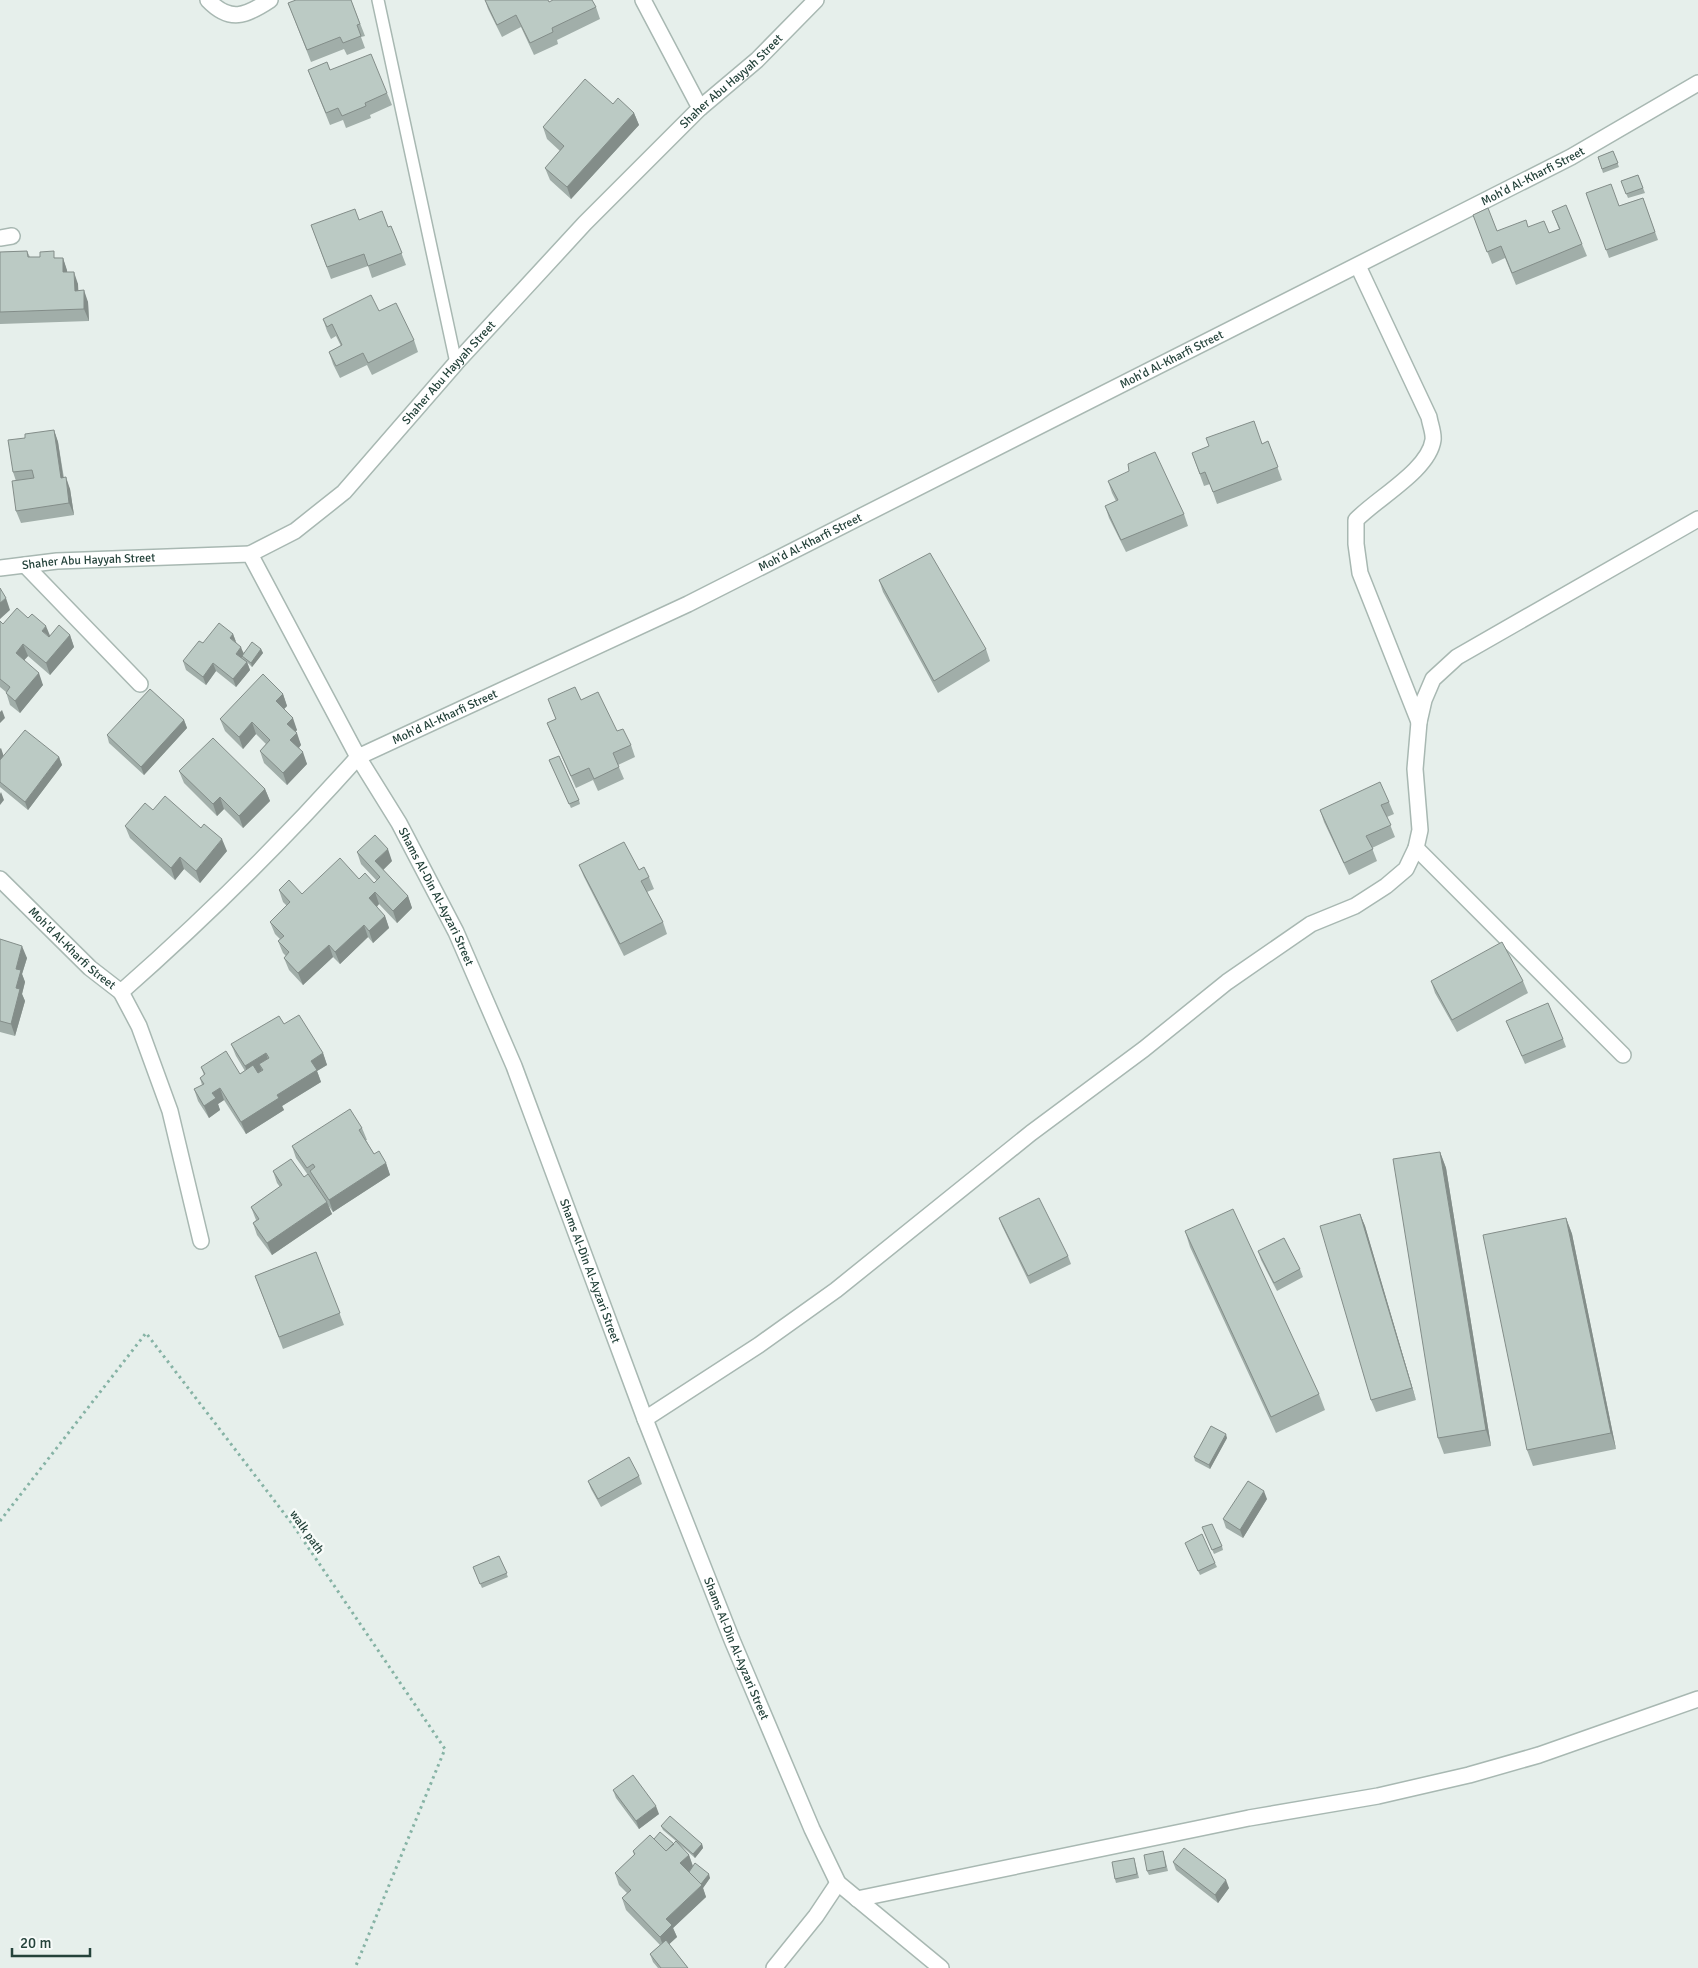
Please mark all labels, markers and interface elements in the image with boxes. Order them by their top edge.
street label: Shaher Abu Hayyah Street [677,31,786,132]
street label: Moh'd Al-Kharfi Street [1479,144,1587,209]
street label: Shaher Abu Hayyah Street [399,318,499,428]
street label: Moh'd Al-Kharfi Street [1117,327,1226,392]
street label: Moh'd Al-Kharfi Street [756,510,865,575]
street label: Shaher Abu Hayyah Street [21,550,156,573]
street label: Moh'd Al-Kharfi Street [390,686,500,748]
street label: Shams Al-Din Al-Ayzari Street [395,825,477,968]
street label: Moh'd Al-Kharfi Street [25,904,118,993]
street label: Shams Al-Din Al-Ayzari Street [556,1197,623,1345]
street label: walk path [286,1508,327,1557]
street label: Shams Al-Din Al-Ayzari Street [700,1575,772,1722]
scale bar [12,1926,90,1958]
text: 20 m [20,1934,51,1952]

